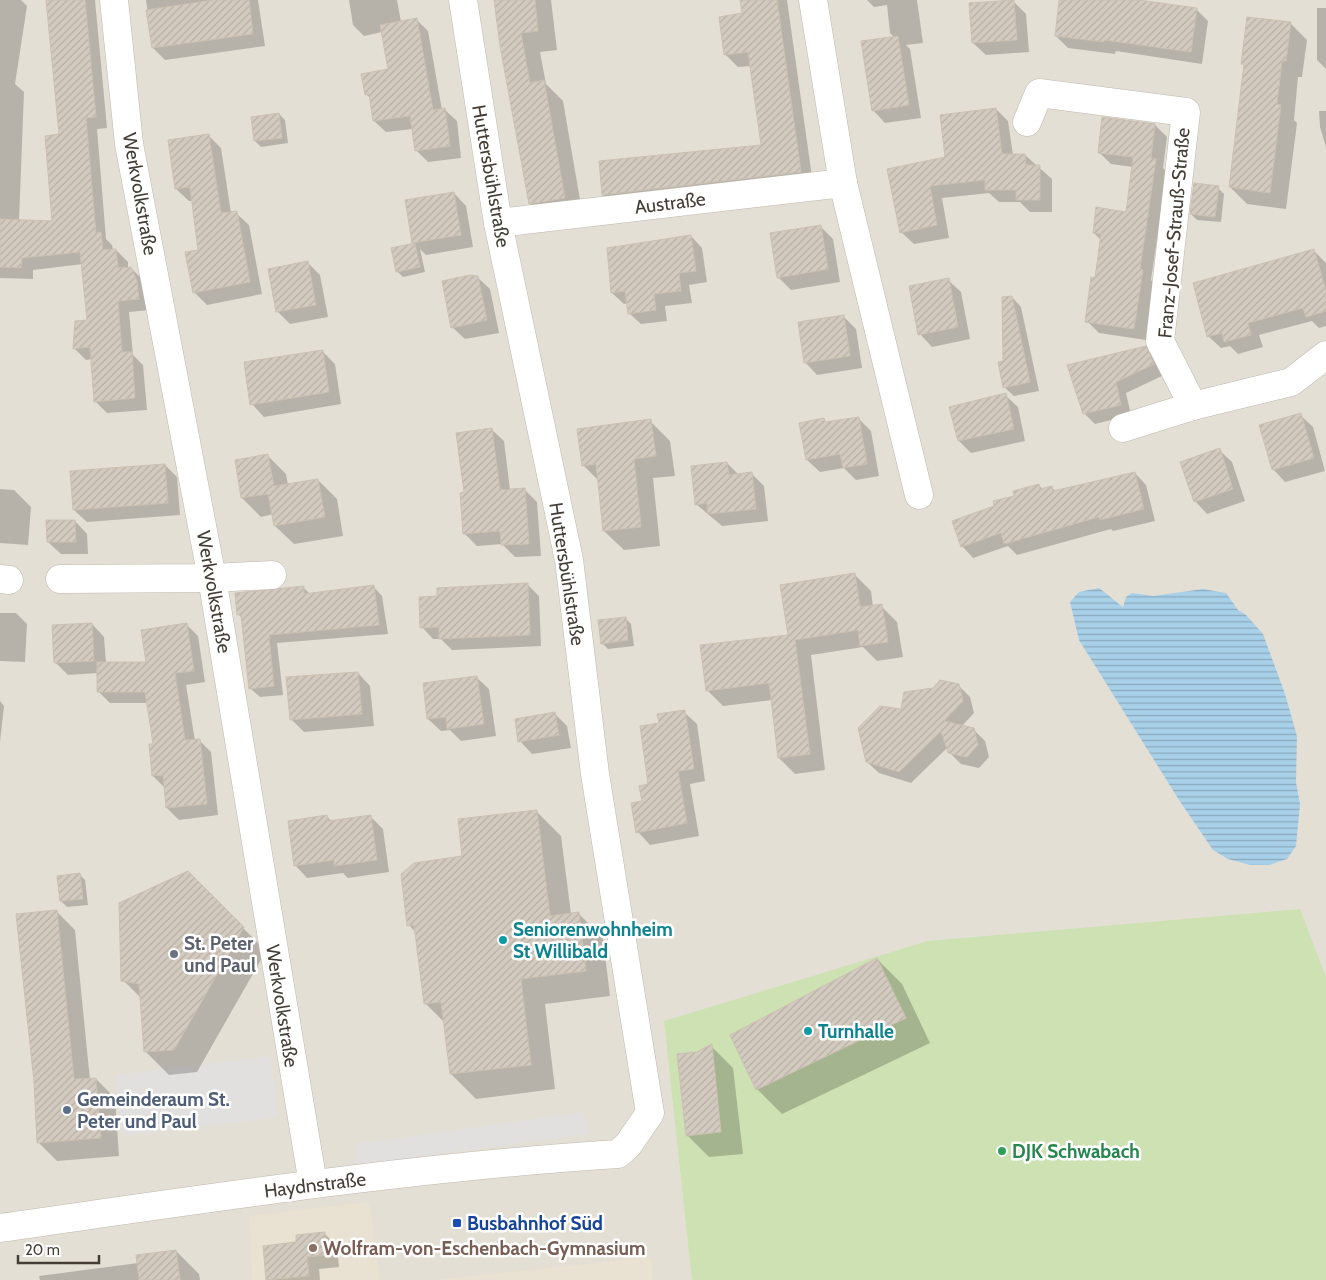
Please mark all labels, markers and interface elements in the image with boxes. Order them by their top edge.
street label: Huttersbühlstraße [467,103,515,249]
street label: Franz-Josef-Strauß-Straße [1153,126,1195,339]
street label: Werkvolkstraße [118,131,162,257]
street label: Austraße [633,187,707,219]
street label: Huttersbühlstraße [544,501,590,647]
street label: Werkvolkstraße [192,529,236,655]
place label: Seniorenwohnheim St Willibald [513,918,673,963]
place label: St. Peter und Paul [184,932,256,977]
marker: Seniorenwohnheim St Willibald [497,934,509,946]
street label: Werkvolkstraße [261,943,303,1069]
marker: St. Peter und Paul [168,948,180,960]
place label: Turnhalle [818,1020,894,1043]
marker: Turnhalle [802,1025,814,1037]
place label: Gemeinderaum St. Peter und Paul [77,1088,230,1133]
marker: Gemeinderaum St. Peter und Paul [61,1104,73,1116]
place label: DJK Schwabach [1012,1140,1140,1163]
marker: DJK Schwabach [996,1145,1008,1157]
street label: Haydnstraße [263,1167,367,1203]
place label: Busbahnhof Süd [467,1212,603,1235]
marker: Busbahnhof Süd [451,1217,463,1229]
scale bar [18,1232,99,1264]
place label: Wolfram-von-Eschenbach-Gymnasium [323,1237,646,1260]
text: 20 m [25,1241,60,1259]
marker: Wolfram-von-Eschenbach-Gymnasium [307,1242,319,1254]

